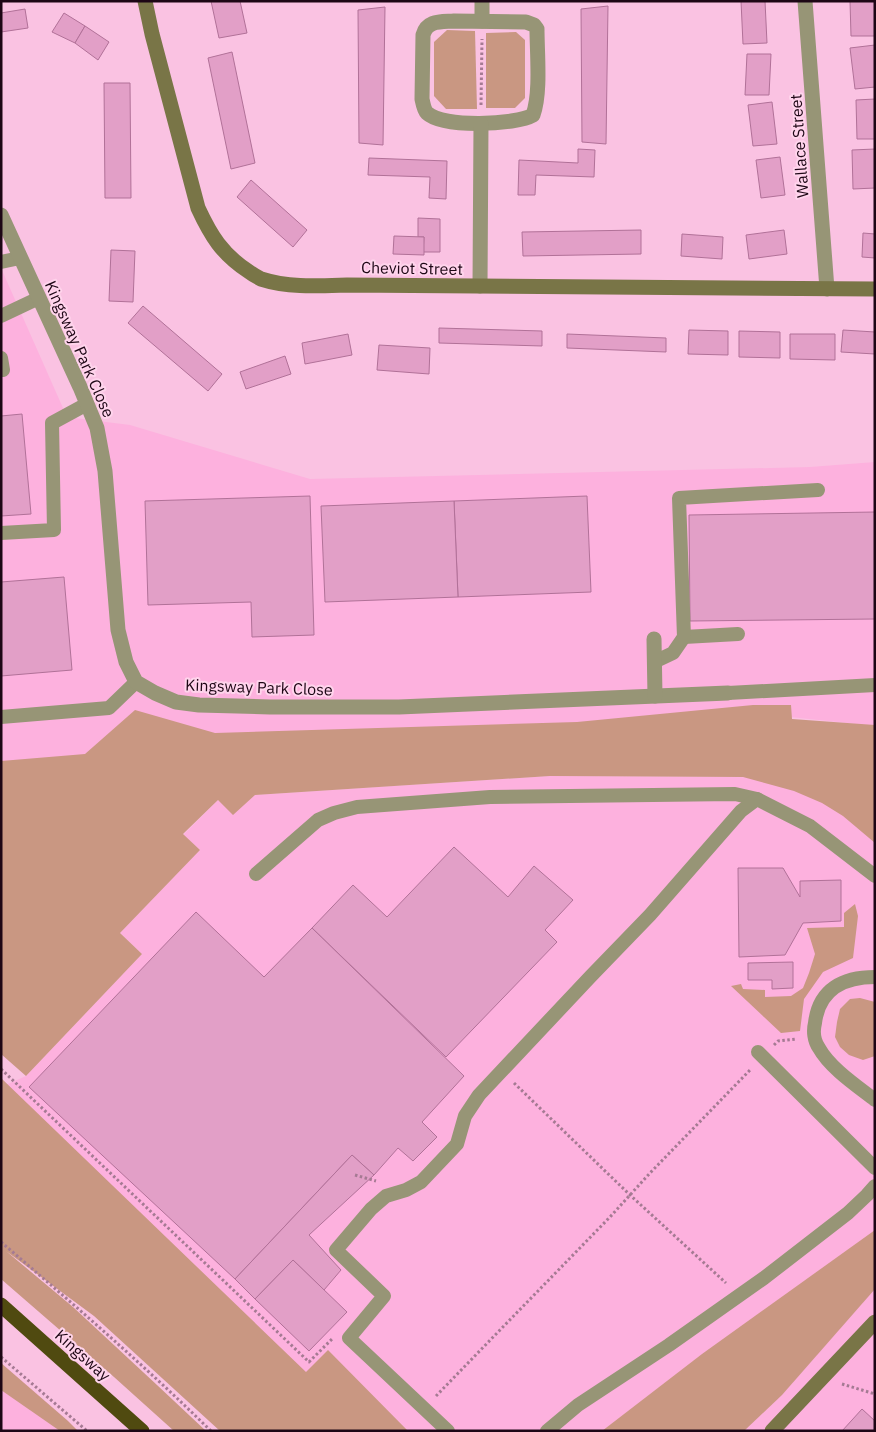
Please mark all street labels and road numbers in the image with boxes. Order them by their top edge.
street label: Wallace Street [785,93,813,199]
street label: Cheviot Street [361,257,463,279]
street label: Kingsway Park Close [41,277,119,421]
street label: Kingsway Park Close [185,674,333,700]
street label: Kingsway [51,1325,115,1385]

